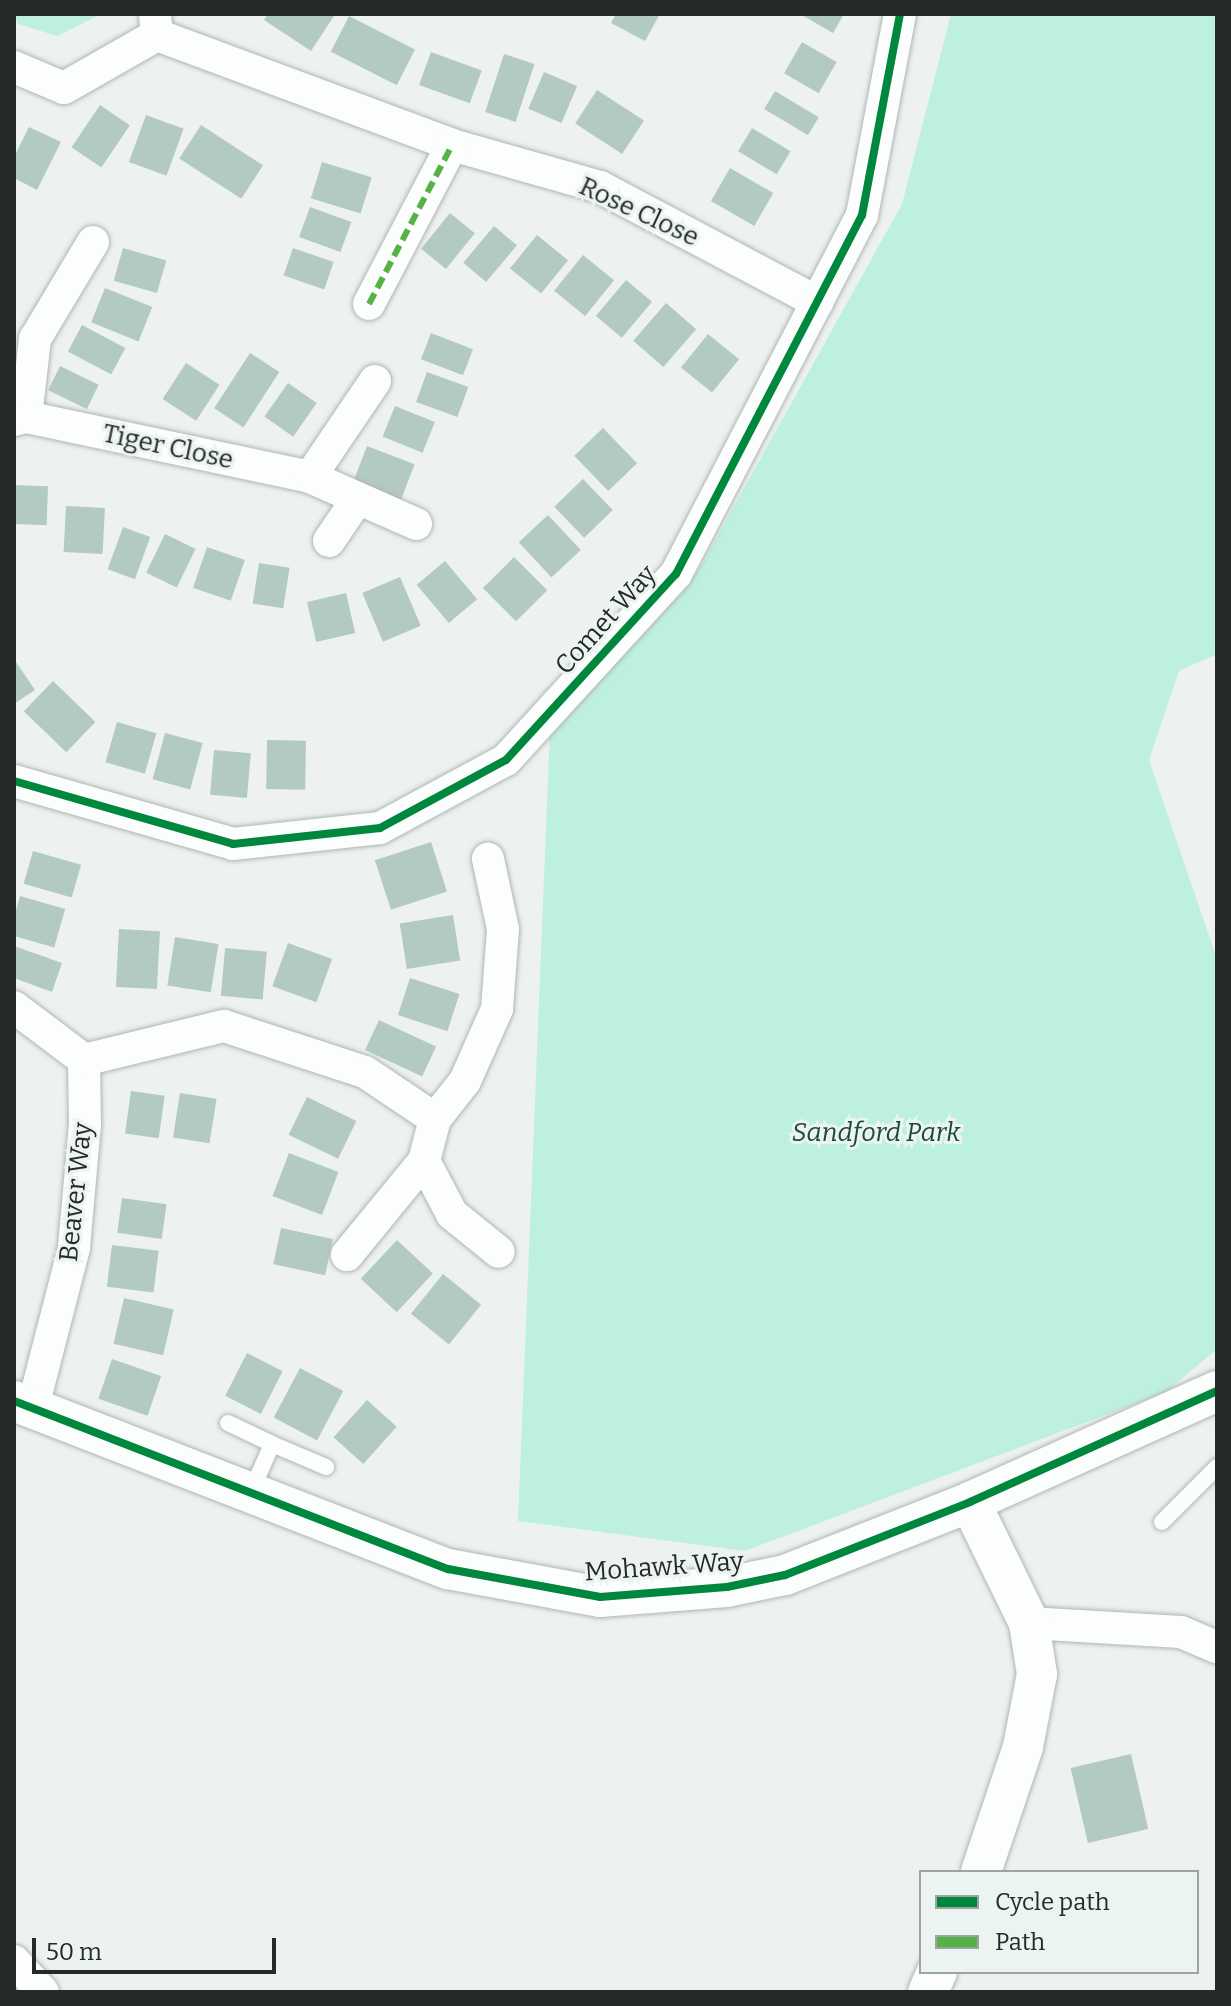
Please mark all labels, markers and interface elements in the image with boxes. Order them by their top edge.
street label: Rose Close [574,171,704,253]
street label: Tiger Close [100,418,236,476]
street label: Comet Way [549,559,663,681]
park label: Sandford Park [792,1117,960,1149]
street label: Beaver Way [53,1121,99,1263]
street label: Mohawk Way [583,1546,745,1588]
legend [919,1870,1199,1974]
text: Cycle path [995,1888,1110,1916]
scale bar [36,1922,280,1972]
text: Path [995,1928,1045,1956]
text: 50 m [46,1938,102,1966]

